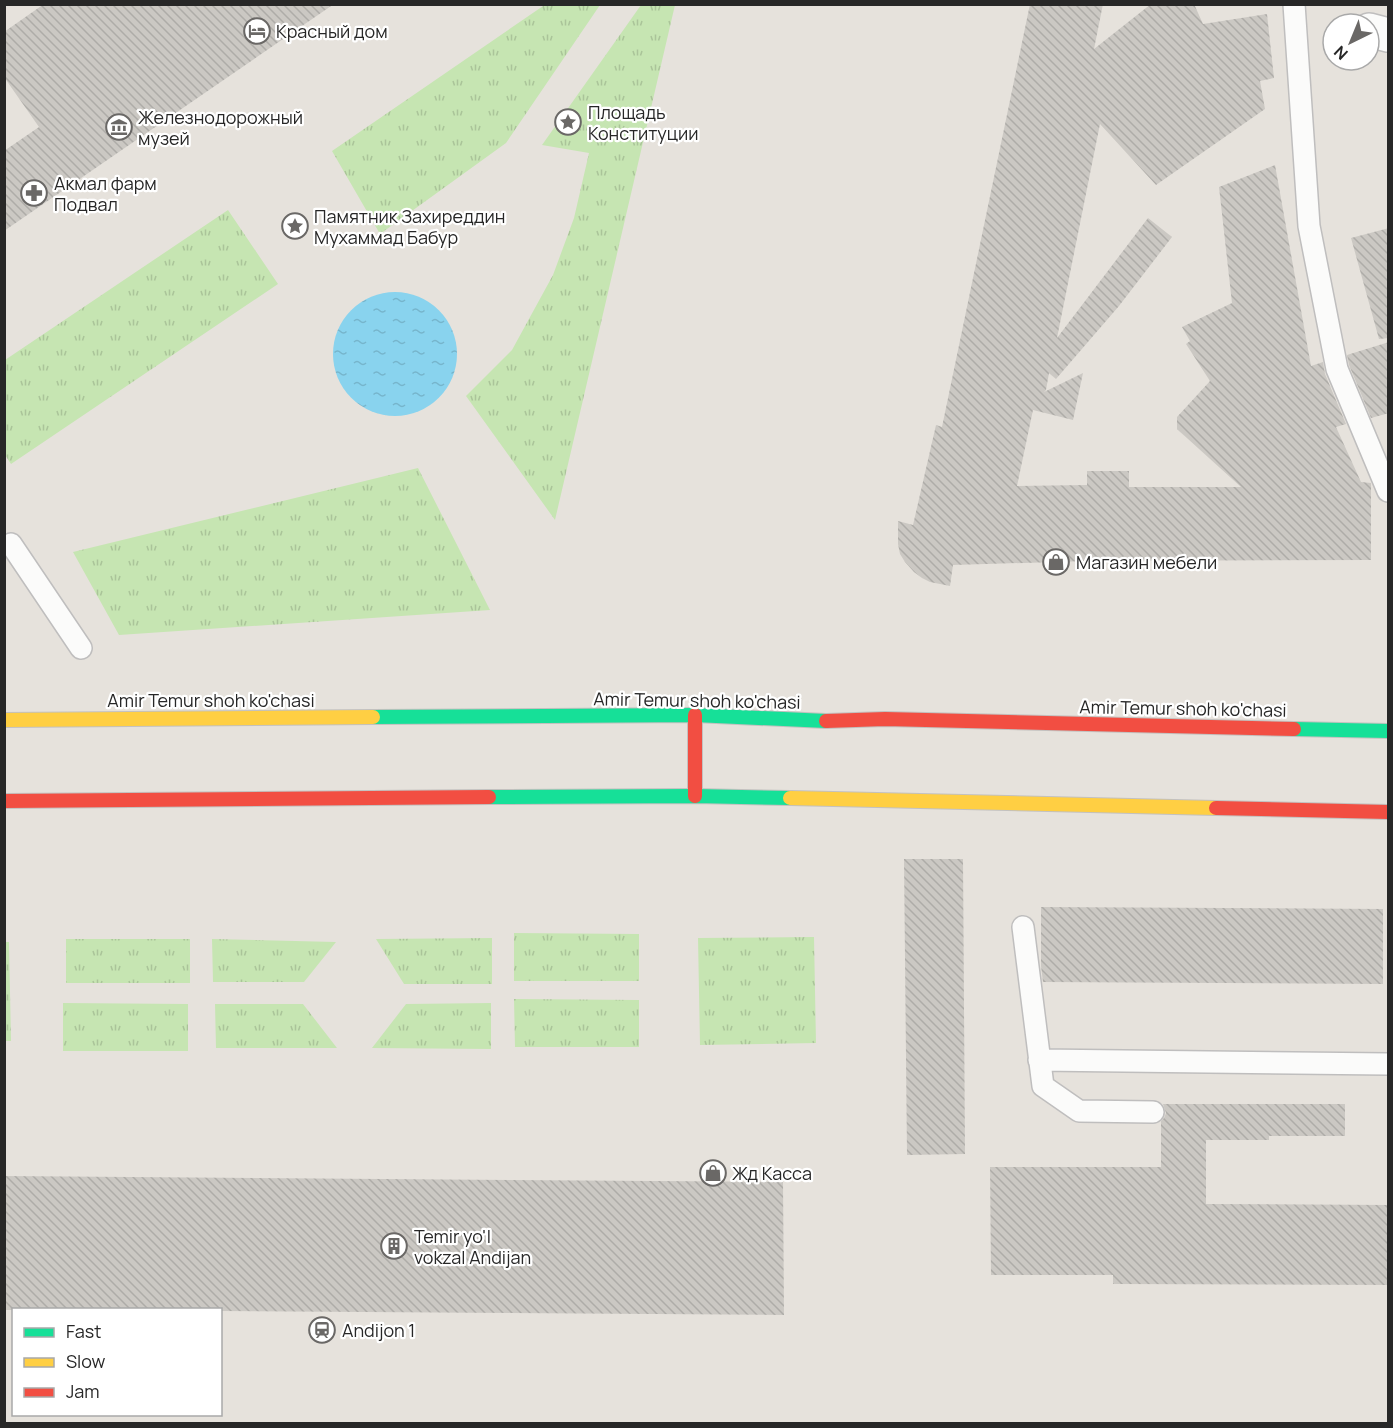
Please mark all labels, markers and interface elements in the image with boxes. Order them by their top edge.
north arrow [1321,12,1381,72]
hotel icon: Красный дом [242,16,272,46]
place label: Красный дом [276,19,388,43]
text: N [1329,41,1352,65]
place label: Площадь Конституции [588,100,698,145]
place label: Железнодорожный музей [138,105,303,150]
place icon: Площадь Конституции [553,107,583,137]
museum icon: Железнодорожный музей [104,112,134,142]
place label: Акмал фарм Подвал [54,171,157,216]
pharmacy icon: Акмал фарм Подвал [19,178,49,208]
place label: Памятник Захиреддин Мухаммад Бабур [314,204,505,249]
place icon: Памятник Захиреддин Мухаммад Бабур [280,211,310,241]
shop icon: Магазин мебели [1041,547,1071,577]
place label: Магазин мебели [1076,550,1217,574]
street label: Amir Temur shoh ko'chasi [593,686,801,714]
street label: Amir Temur shoh ko'chasi [107,688,315,712]
street label: Amir Temur shoh ko'chasi [1079,694,1287,722]
shop icon: Жд Касса [698,1158,728,1188]
place label: Жд Касса [732,1161,812,1185]
place label: Temir yo'l vokzal Andijan [414,1224,531,1269]
building icon: Temir yo'l vokzal Andijan [379,1231,409,1261]
legend [12,1308,222,1416]
station icon: Andijon 1 [307,1315,337,1345]
place label: Andijon 1 [342,1318,415,1342]
text: Fast [66,1319,101,1343]
text: Slow [66,1349,106,1373]
text: Jam [66,1379,100,1403]

